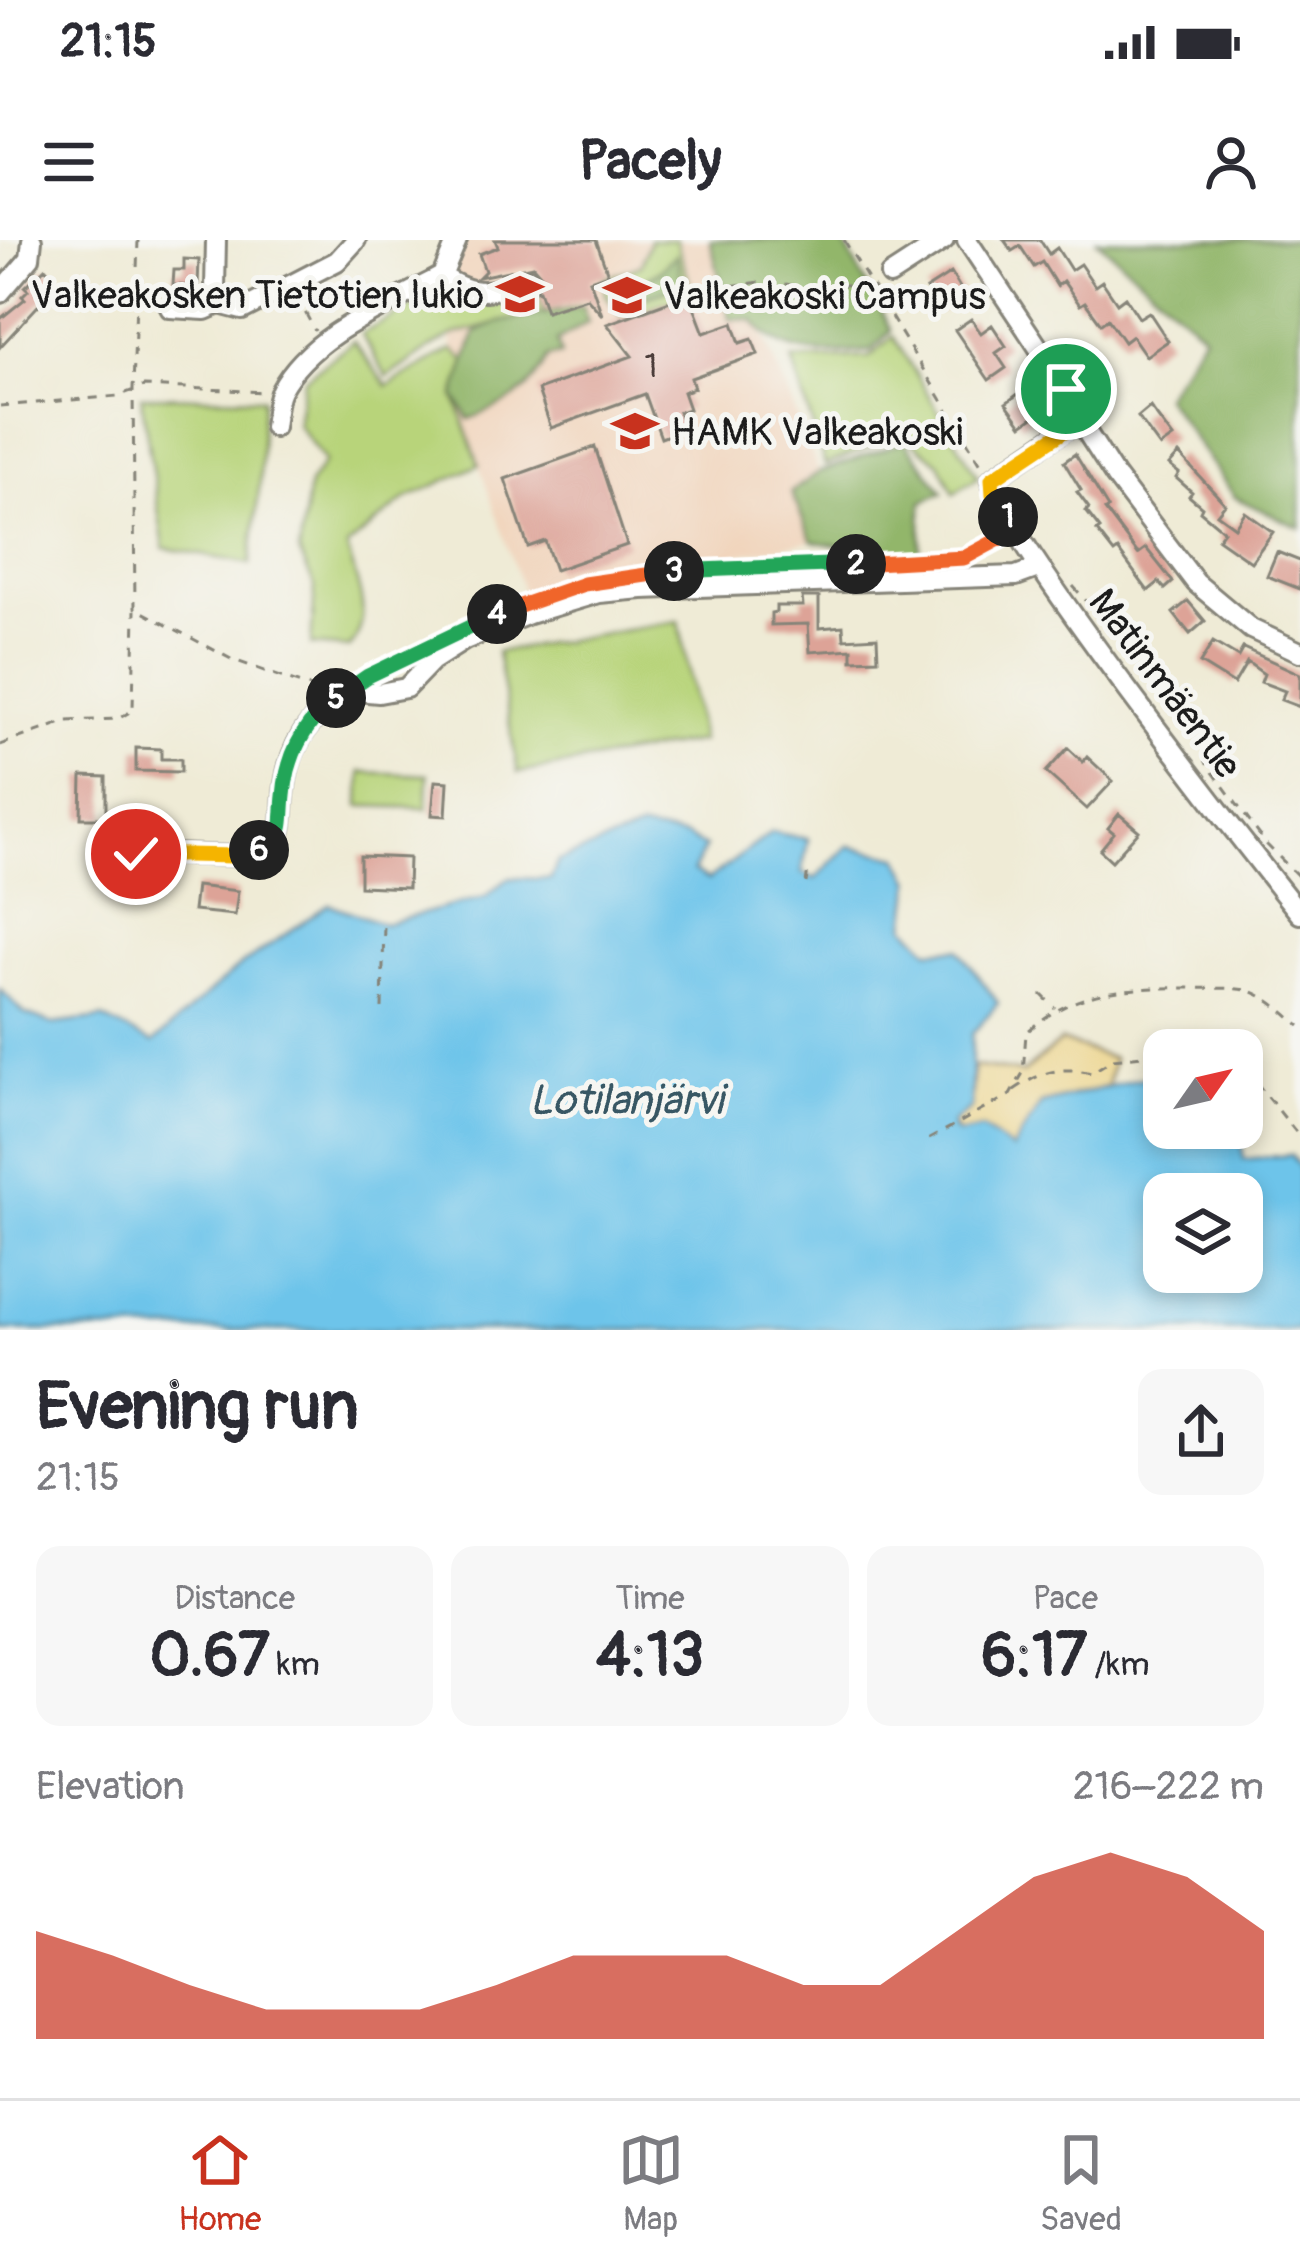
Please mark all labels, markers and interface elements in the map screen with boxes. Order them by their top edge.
text: 21:15 [60,14,157,70]
text: Pacely [579,128,721,196]
icon: menu [36,129,102,195]
icon: person [1198,129,1264,195]
school or university icon: Valkeakosken Tietotien lukio [495,269,545,319]
school or university icon: Valkeakoski Campus [602,270,652,320]
place label: Valkeakosken Tietotien lukio [31,271,484,320]
place label: Valkeakoski Campus [663,272,986,321]
pin [1015,338,1117,440]
house number: 1 [645,346,657,387]
icon: arrive [1033,356,1099,422]
school or university icon: HAMK Valkeakoski [610,406,660,456]
place label: HAMK Valkeakoski [671,408,963,457]
pin: 1 [978,487,1038,547]
text: 1 [1002,496,1014,537]
pin: 2 [826,534,886,594]
pin: 3 [644,541,704,601]
text: 2 [847,543,865,584]
text: 3 [665,550,683,591]
street label: Matinmäentie [1078,579,1252,788]
pin: 4 [467,584,527,644]
text: 4 [487,593,507,634]
pin: 5 [306,668,366,728]
text: 5 [327,677,345,718]
pin [85,803,187,905]
pin: 6 [229,820,289,880]
icon: check [103,821,169,887]
text: 6 [249,829,269,870]
north arrow [1143,1029,1263,1149]
map controls [1143,1029,1263,1293]
water label: Lotilanjärvi [529,1075,729,1127]
button: layers [1143,1173,1263,1293]
text: Evening run [36,1366,359,1449]
button: share [1138,1369,1264,1495]
text: 21:15 [36,1453,120,1502]
text: Distance [174,1578,295,1619]
text: Time [616,1578,684,1619]
text: Pace [1033,1578,1098,1619]
text: 0.67 [149,1619,270,1694]
text: 4:13 [596,1619,704,1694]
text: 6:17 [981,1619,1087,1694]
text: km [270,1644,320,1685]
text: /km [1087,1644,1149,1685]
text: Elevation [36,1762,185,1811]
text: 216–222 m [1073,1762,1264,1811]
tab: Home [178,2127,261,2240]
tab: Map [618,2127,684,2240]
tab: Saved [1040,2127,1122,2240]

